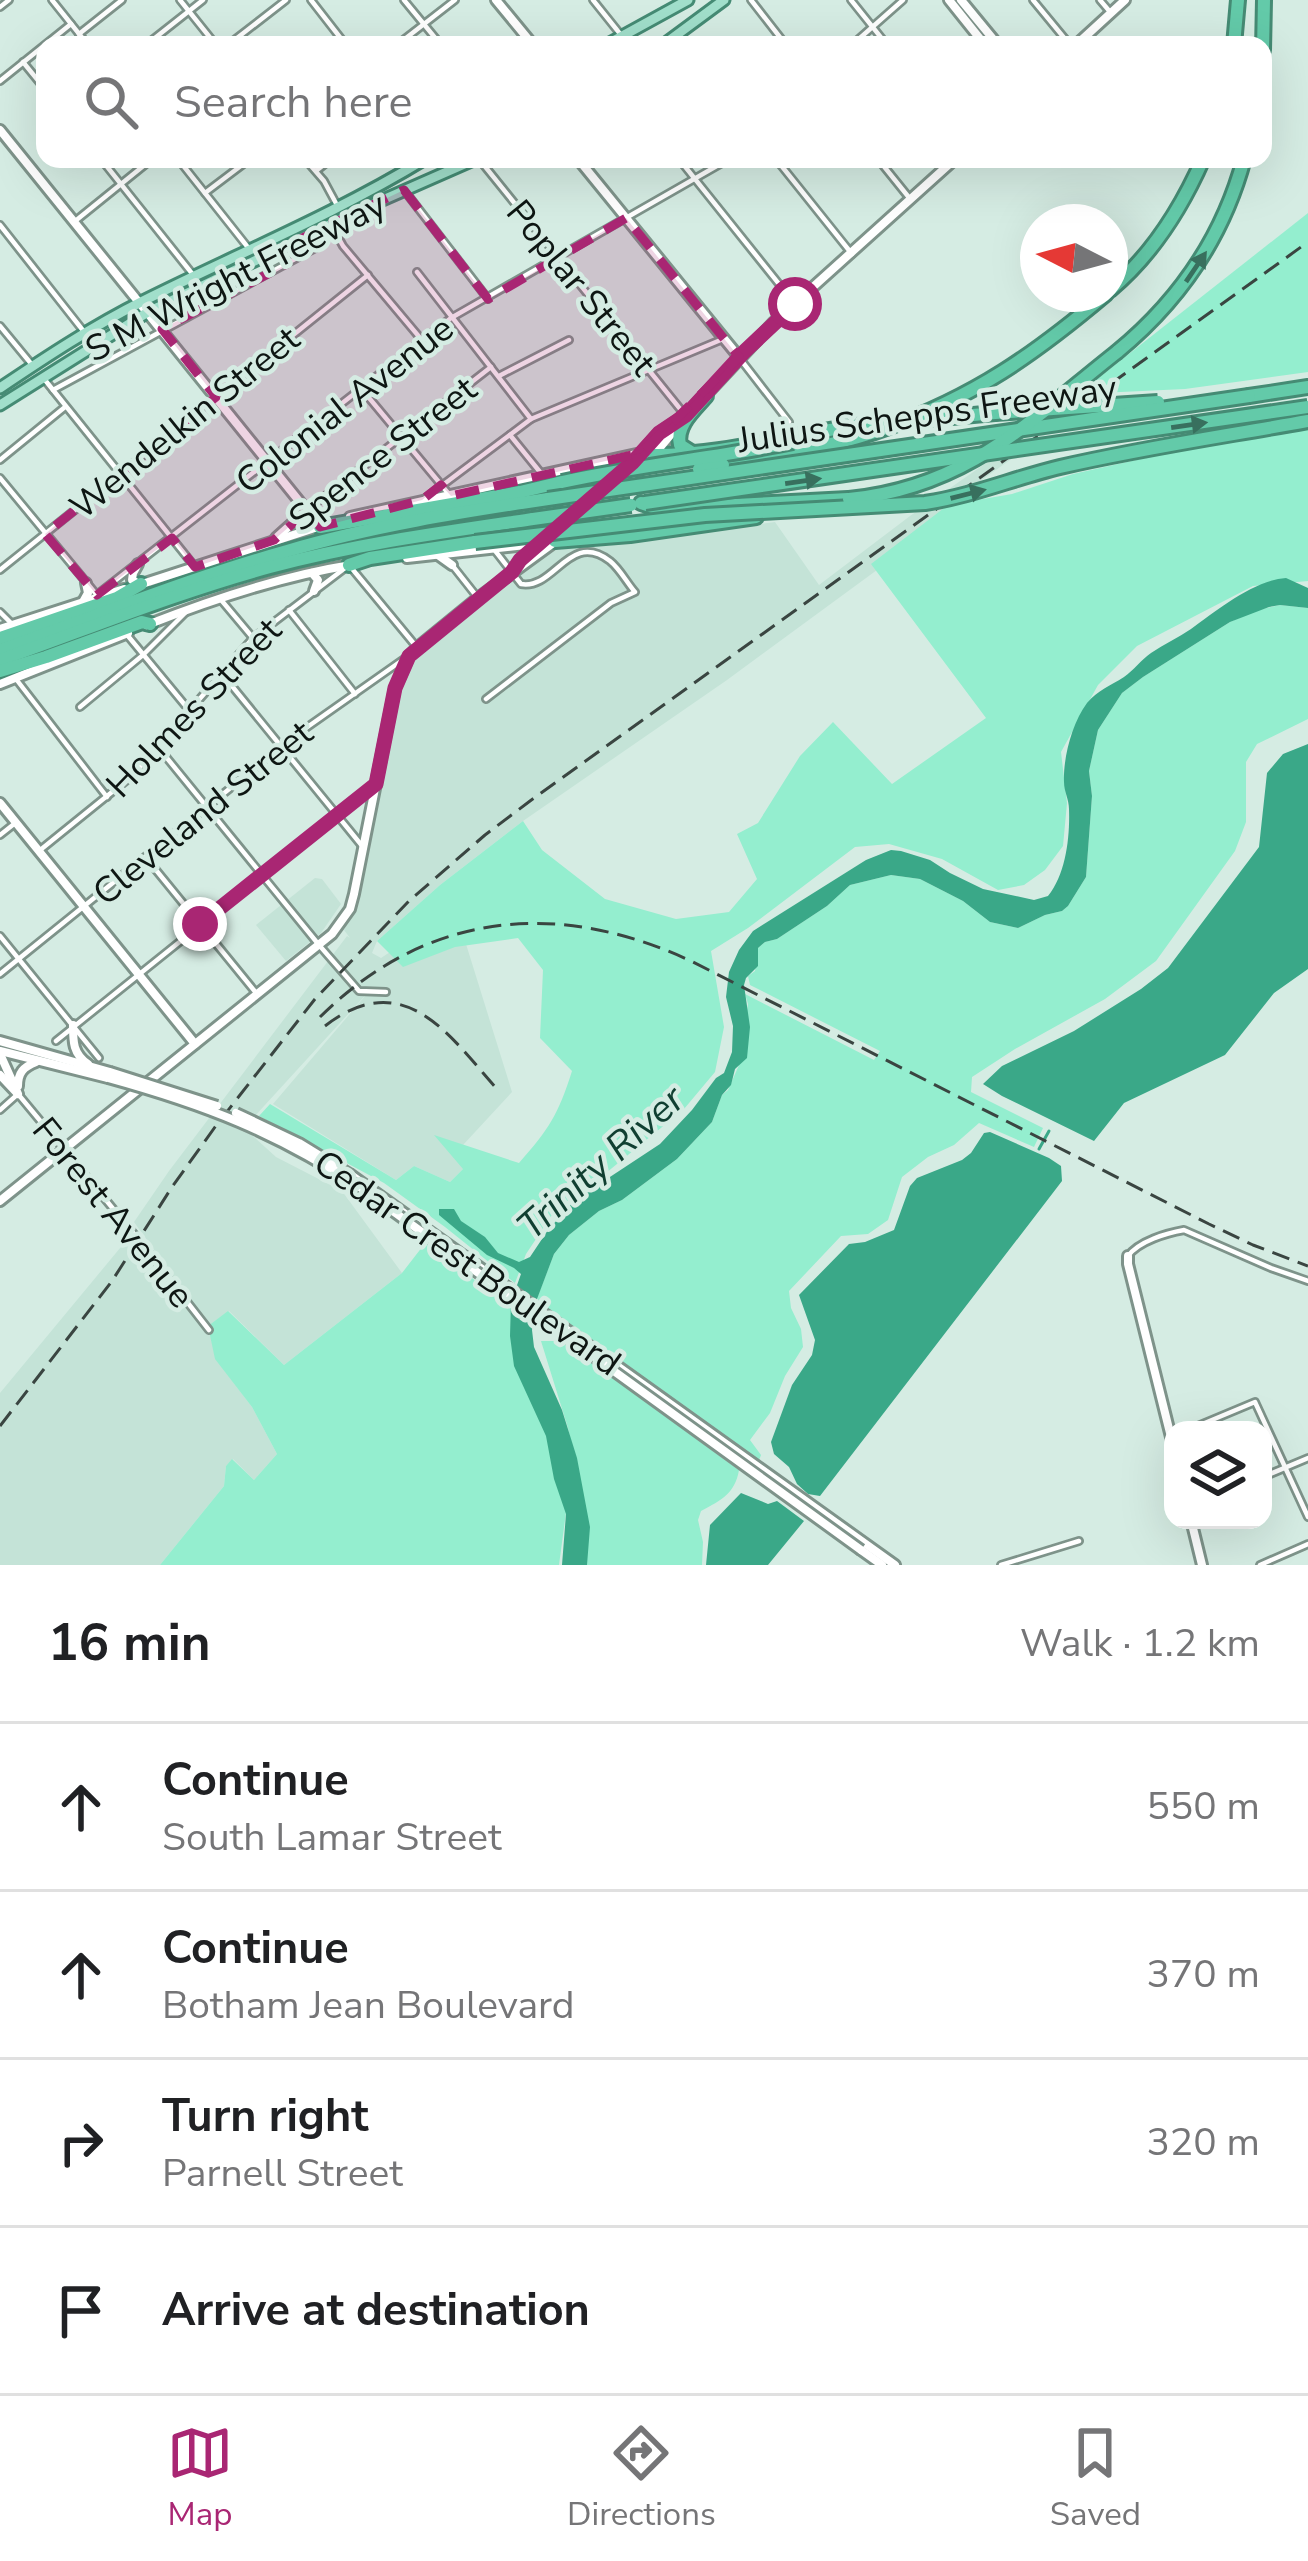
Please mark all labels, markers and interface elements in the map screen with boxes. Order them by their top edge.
search box [36,36,1272,168]
icon: search [78,69,144,135]
text: Search here [174,72,413,133]
street label: S M Wright Freeway [77,180,395,374]
street label: Poplar Street [495,190,667,386]
north arrow [1020,204,1128,312]
one-way arrow [1184,250,1207,283]
route start [768,277,822,331]
street label: Colonial Avenue [226,305,464,506]
street label: Wendelkin Street [60,315,310,531]
street label: Julius Schepps Freeway [734,364,1120,465]
street label: Spence Street [279,365,487,543]
one-way arrow [1171,415,1208,434]
one-way arrow [785,472,822,491]
one-way arrow [950,484,987,503]
street label: Holmes Street [96,607,293,809]
street label: Cleveland Street [83,709,323,917]
route end [173,897,227,951]
water label: Trinity River [506,1073,697,1253]
street label: Forest Avenue [21,1107,205,1319]
street label: Cedar Crest Boulevard [304,1139,630,1388]
map controls [1164,1421,1272,1529]
button: layers [1164,1421,1272,1529]
text: 16 min [48,1608,211,1678]
text: Walk · 1.2 km [1020,1617,1260,1670]
text: Continue [162,1750,349,1811]
icon: ahead [48,1774,114,1840]
text: 550 m [1146,1780,1260,1833]
text: South Lamar Street [162,1811,502,1864]
text: Continue [162,1918,349,1979]
icon: ahead [48,1942,114,2008]
text: 370 m [1146,1948,1260,2001]
text: Botham Jean Boulevard [162,1979,575,2032]
text: Turn right [162,2086,369,2147]
icon: right [48,2110,114,2176]
text: 320 m [1146,2116,1260,2169]
text: Parnell Street [162,2147,403,2200]
icon: arrive [48,2278,114,2344]
text: Arrive at destination [162,2280,590,2341]
tab: Map [167,2420,233,2537]
tab: Directions [567,2420,716,2537]
tab: Saved [1050,2420,1141,2537]

